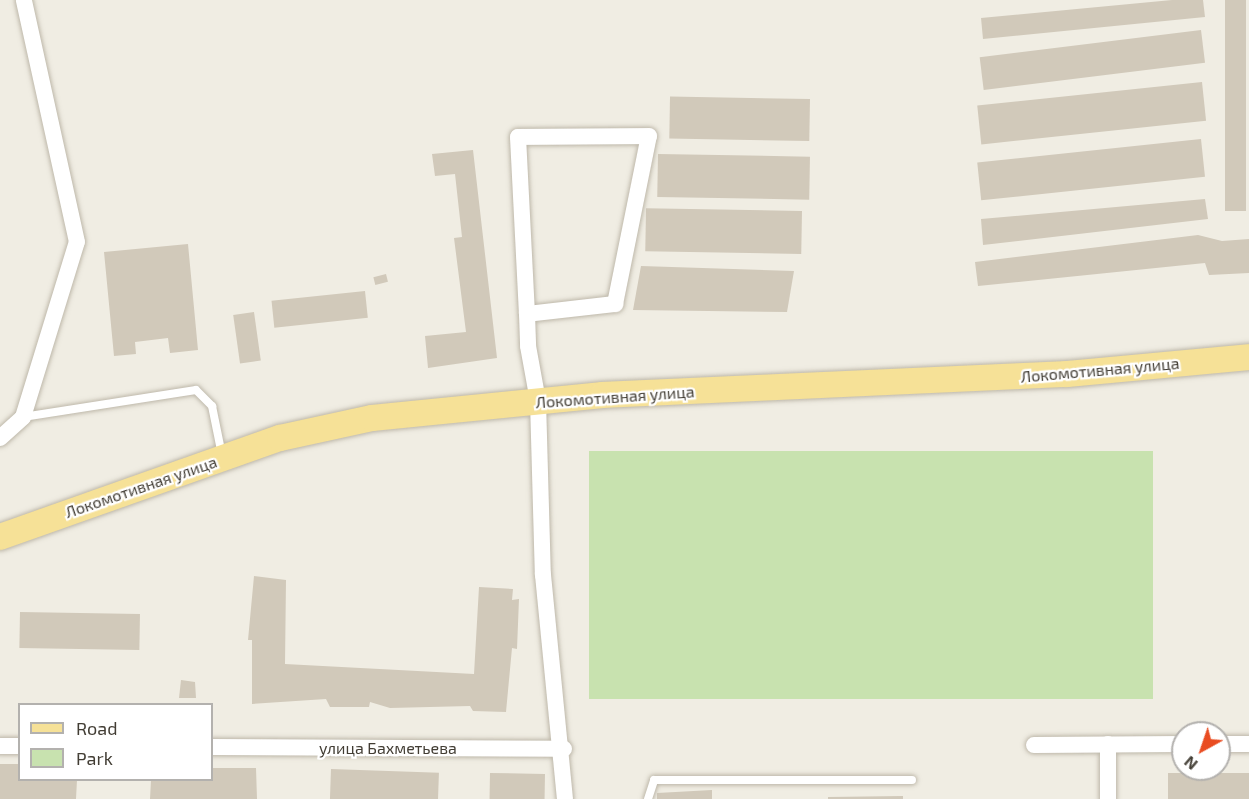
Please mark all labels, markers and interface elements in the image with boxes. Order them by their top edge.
street label: Локомотивная улица [1020,353,1180,387]
street label: Локомотивная улица [535,382,695,412]
street label: Локомотивная улица [63,452,219,522]
legend [18,703,213,781]
text: Road [76,717,117,739]
north arrow [1171,721,1231,781]
street label: улица Бахметьева [319,738,457,758]
text: Park [76,747,113,769]
text: N [1180,753,1201,775]

